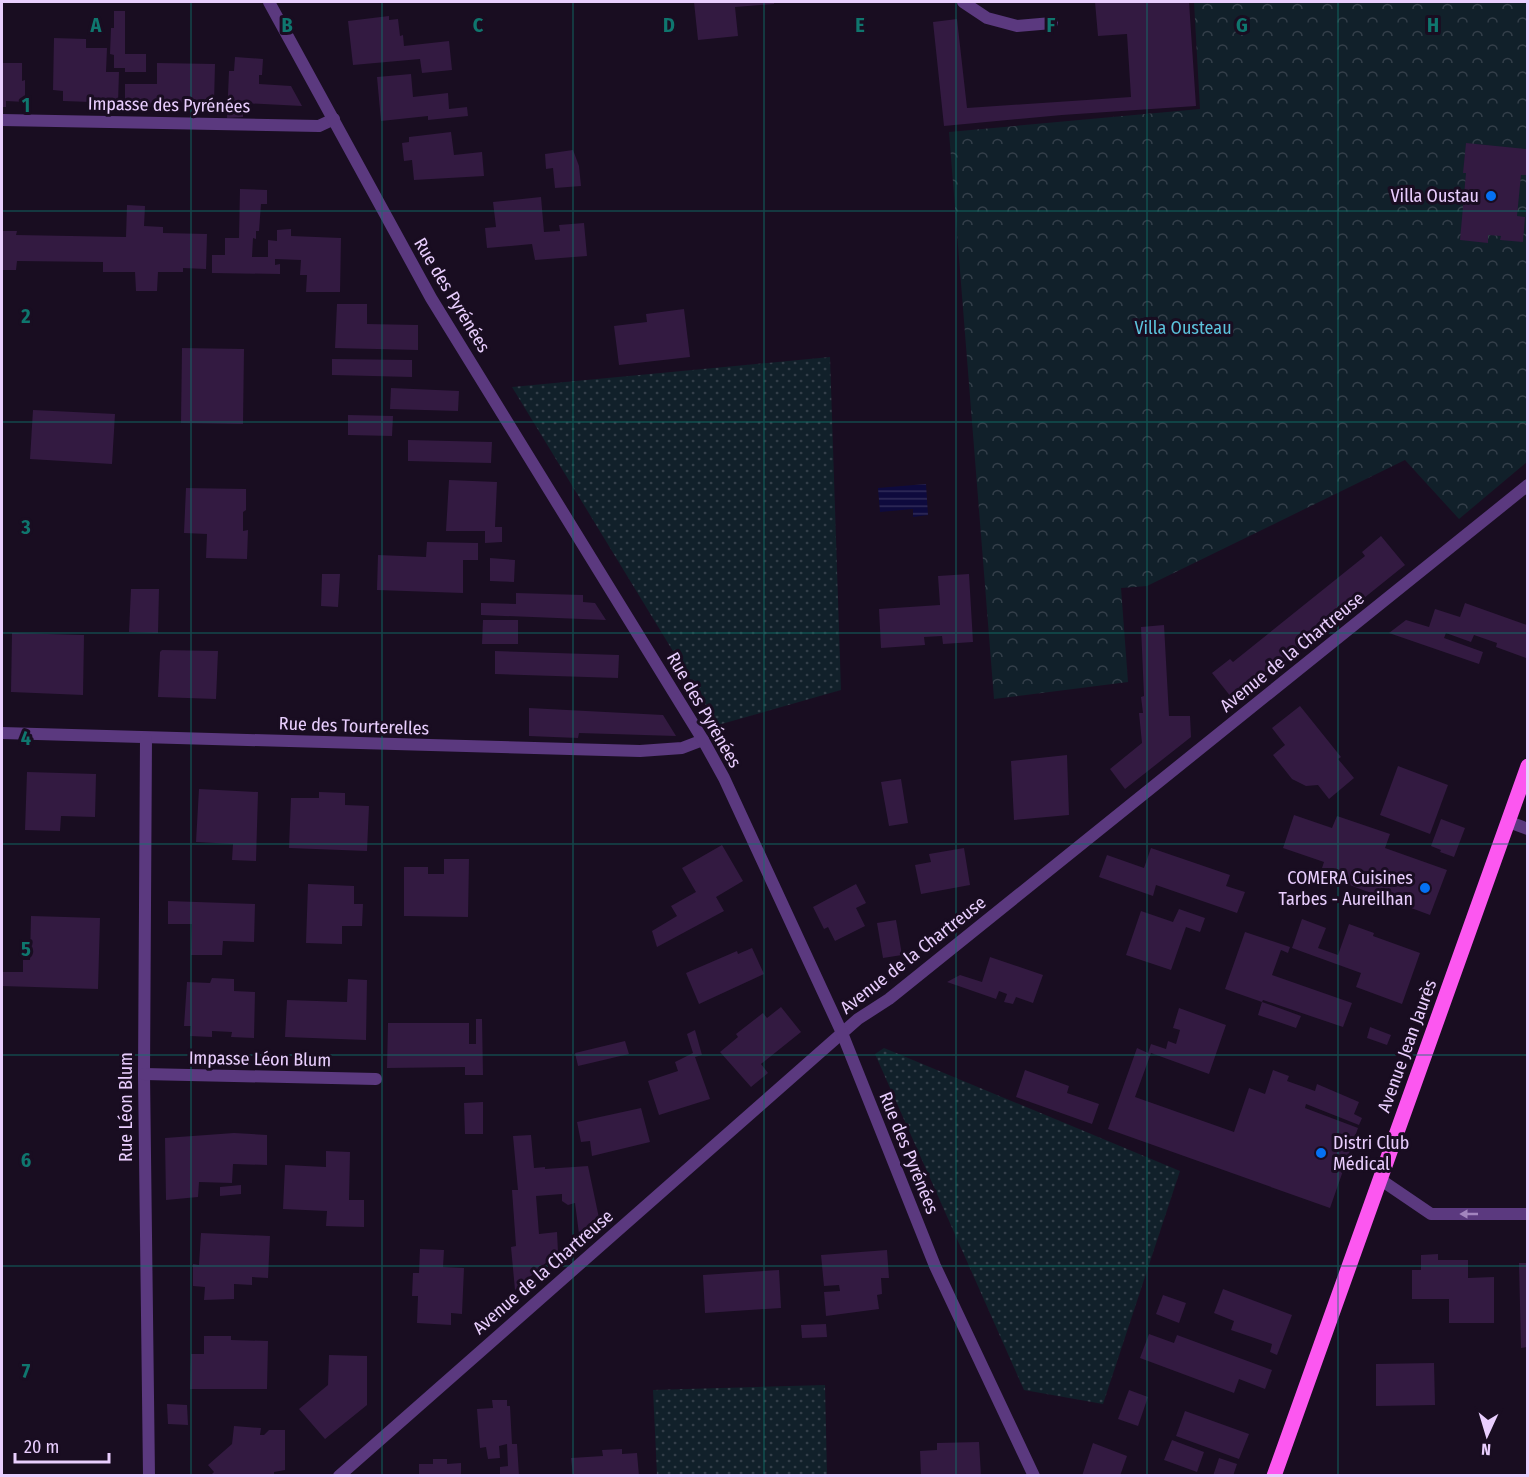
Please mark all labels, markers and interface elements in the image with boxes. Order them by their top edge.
text: A [90,13,103,37]
text: B [281,13,293,37]
text: C [473,13,484,37]
text: D [663,13,675,37]
text: E [855,13,865,37]
text: F [1047,13,1056,37]
text: G [1236,13,1248,37]
text: H [1427,13,1439,37]
text: 1 [22,93,30,117]
street label: Impasse des Pyrénées [88,93,251,117]
place label: Villa Oustau [1390,185,1479,207]
marker: Villa Oustau [1484,189,1498,203]
street label: Rue des Pyrénées [409,234,495,357]
text: 2 [20,304,31,328]
park label: Villa Ousteau [1134,317,1232,339]
text: 3 [20,515,31,539]
street label: Avenue de la Chartreuse [1216,587,1369,717]
street label: Rue des Pyrénées [662,648,746,772]
street label: Rue des Tourterelles [278,712,430,740]
text: 4 [21,726,31,750]
place label: COMERA Cuisines Tarbes - Aureilhan [1279,867,1413,910]
marker: COMERA Cuisines Tarbes - Aureilhan [1418,881,1432,895]
street label: Avenue de la Chartreuse [836,891,990,1019]
text: 5 [21,937,31,961]
street label: Avenue Jean Jaurès [1373,976,1441,1116]
street label: Impasse Léon Blum [189,1047,331,1071]
street label: Rue Léon Blum [115,1052,137,1162]
street label: Rue des Pyrénées [874,1089,944,1218]
place label: Distri Club Médical [1333,1132,1409,1175]
marker: Distri Club Médical [1314,1146,1328,1160]
text: 6 [21,1148,31,1172]
street label: Avenue de la Chartreuse [468,1205,618,1339]
one-way arrow [1460,1209,1479,1219]
text: 7 [22,1359,31,1383]
north arrow [1457,1405,1517,1465]
scale bar [15,1426,110,1464]
text: 20 m [24,1436,59,1458]
text: N [1481,1440,1491,1459]

